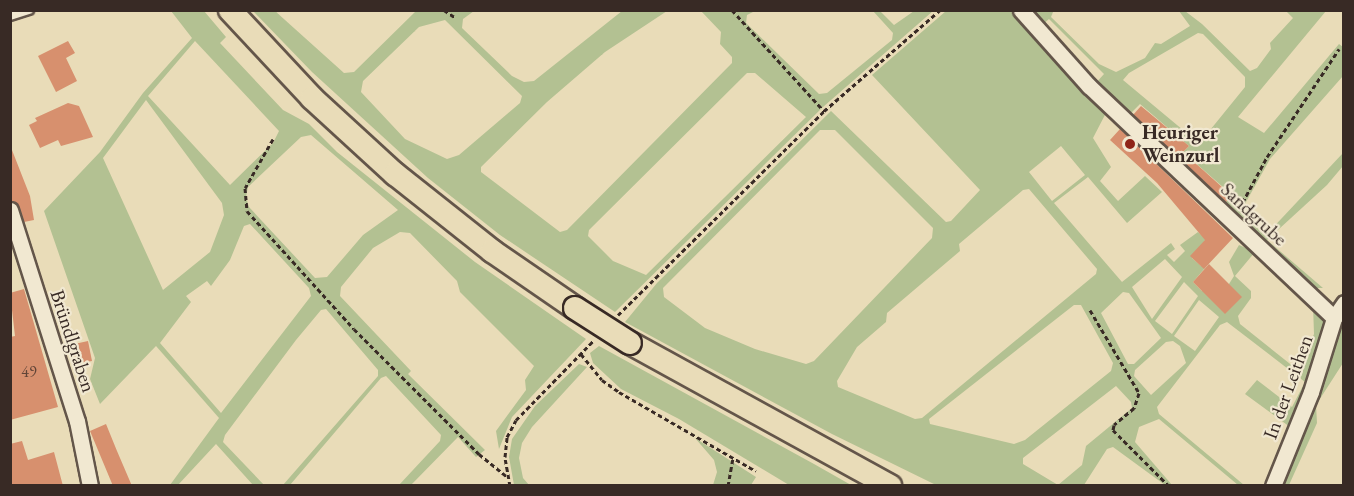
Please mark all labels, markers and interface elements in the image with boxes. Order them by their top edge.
place label: Heuriger Weinzurl [1142,120,1219,167]
marker: Heuriger Weinzurl [1123,137,1137,151]
street label: Sandgrube [1216,177,1292,251]
street label: Bründlgraben [45,287,101,395]
street label: In der Leithen [1258,332,1318,442]
house number: 49 [21,362,37,382]

